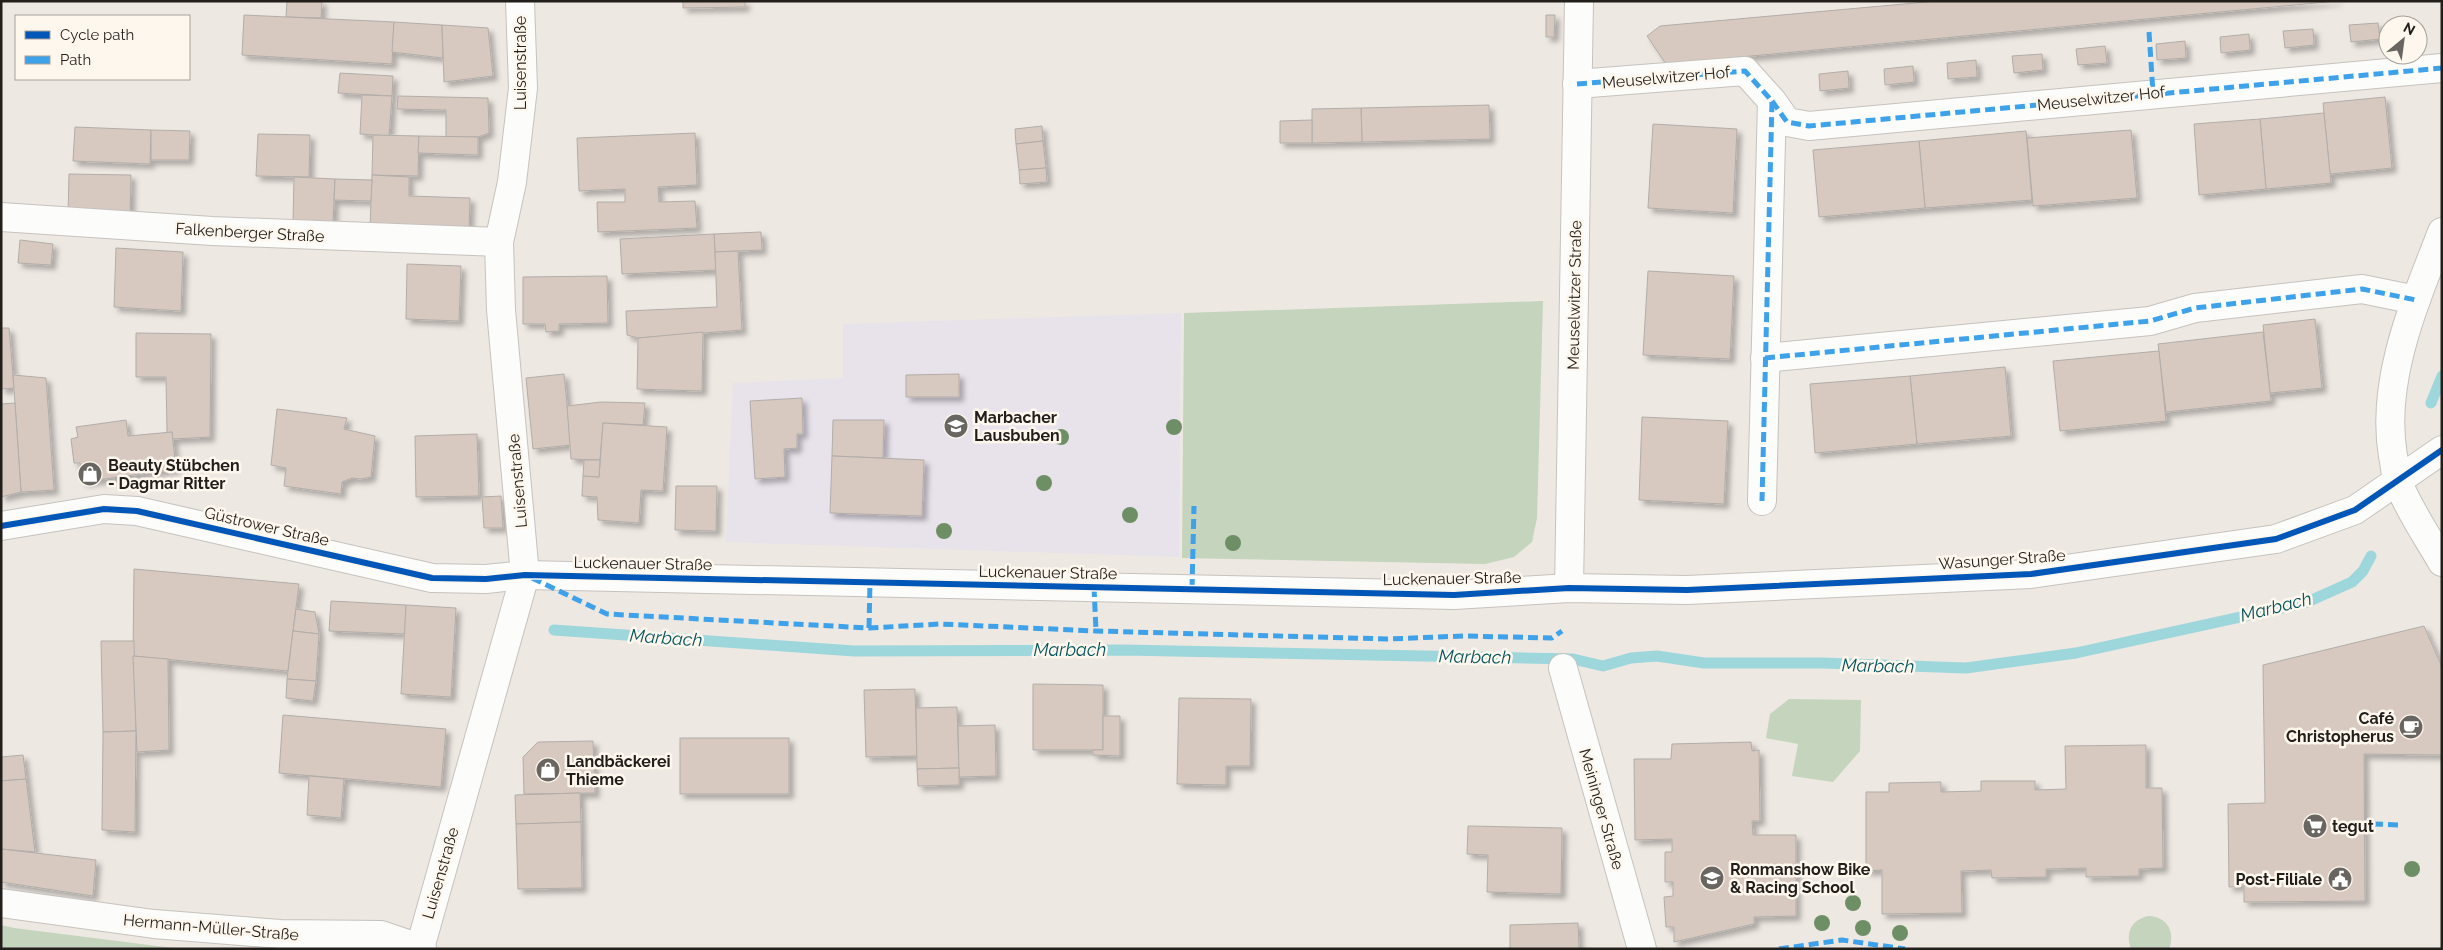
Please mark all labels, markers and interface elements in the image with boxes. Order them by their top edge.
legend [15,15,190,80]
north arrow [2378,15,2428,65]
street label: Luisenstraße [511,16,530,110]
text: N [2401,19,2418,38]
text: Cycle path [60,26,134,44]
text: Path [60,51,91,69]
street label: Meuselwitzer Hof [1601,62,1732,93]
street label: Meuselwitzer Hof [2036,82,2167,115]
street label: Falkenberger Straße [175,219,325,246]
street label: Meuselwitzer Straße [1564,220,1585,370]
place label: Marbacher Lausbuben [974,408,1060,445]
school or university icon: Marbacher Lausbuben [943,413,969,439]
street label: Luisenstraße [504,433,531,529]
place label: Beauty Stübchen - Dagmar Ritter [108,456,240,493]
shop icon: Beauty Stübchen - Dagmar Ritter [77,461,103,487]
street label: Güstrower Straße [203,503,331,550]
street label: Wasunger Straße [1938,546,2066,573]
street label: Luckenauer Straße [573,553,713,574]
street label: Luckenauer Straße [978,562,1118,583]
street label: Luckenauer Straße [1382,568,1522,589]
water label: Marbach [2238,588,2314,626]
water label: Marbach [629,624,703,651]
water label: Marbach [1034,639,1106,660]
water label: Marbach [1438,645,1512,668]
water label: Marbach [1841,654,1915,677]
place label: Café Christopherus [2286,709,2394,746]
cafe icon: Café Christopherus [2398,714,2424,740]
street label: Meininger Straße [1575,746,1628,872]
place label: Landbäckerei Thieme [566,752,671,789]
shop icon: Landbäckerei Thieme [535,757,561,783]
supermarket icon: tegut [2302,813,2328,839]
place label: tegut [2332,817,2374,836]
street label: Luisenstraße [418,825,463,921]
place label: Ronmanshow Bike & Racing School [1730,860,1871,897]
school or university icon: Ronmanshow Bike & Racing School [1699,865,1725,891]
public building icon: Post-Filiale [2327,866,2353,892]
place label: Post-Filiale [2236,870,2322,889]
street label: Hermann-Müller-Straße [122,910,300,945]

